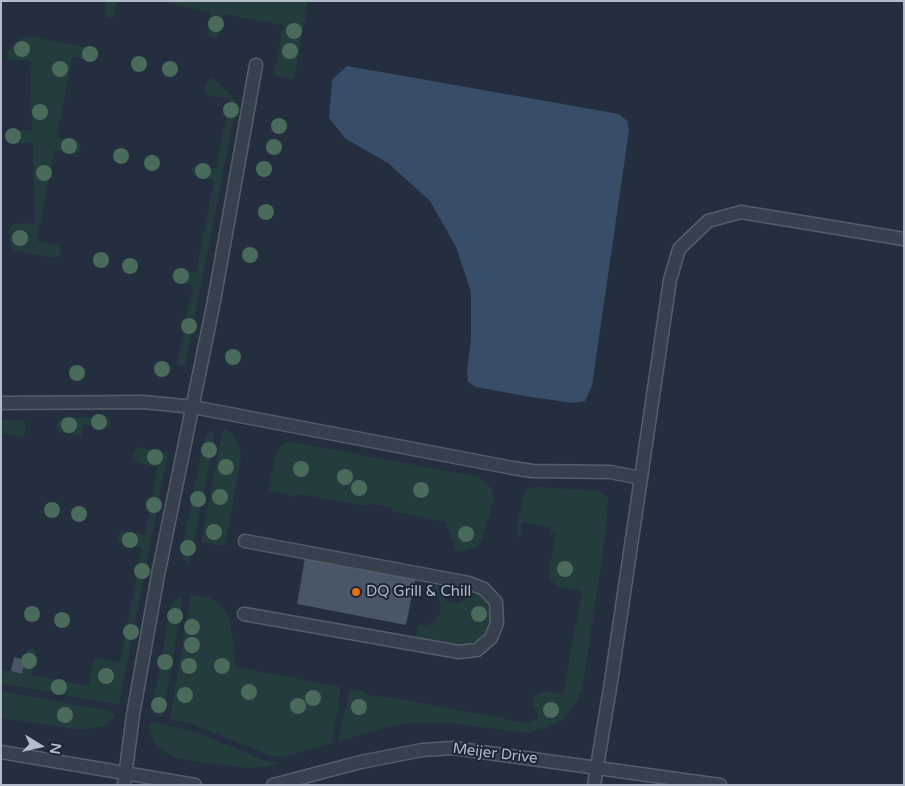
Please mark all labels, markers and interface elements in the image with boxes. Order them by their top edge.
place label: DQ Grill & Chill [366,583,471,601]
marker: DQ Grill & Chill [350,586,362,598]
north arrow [15,721,65,771]
street label: Meijer Drive [452,740,538,768]
text: N [46,742,65,756]

